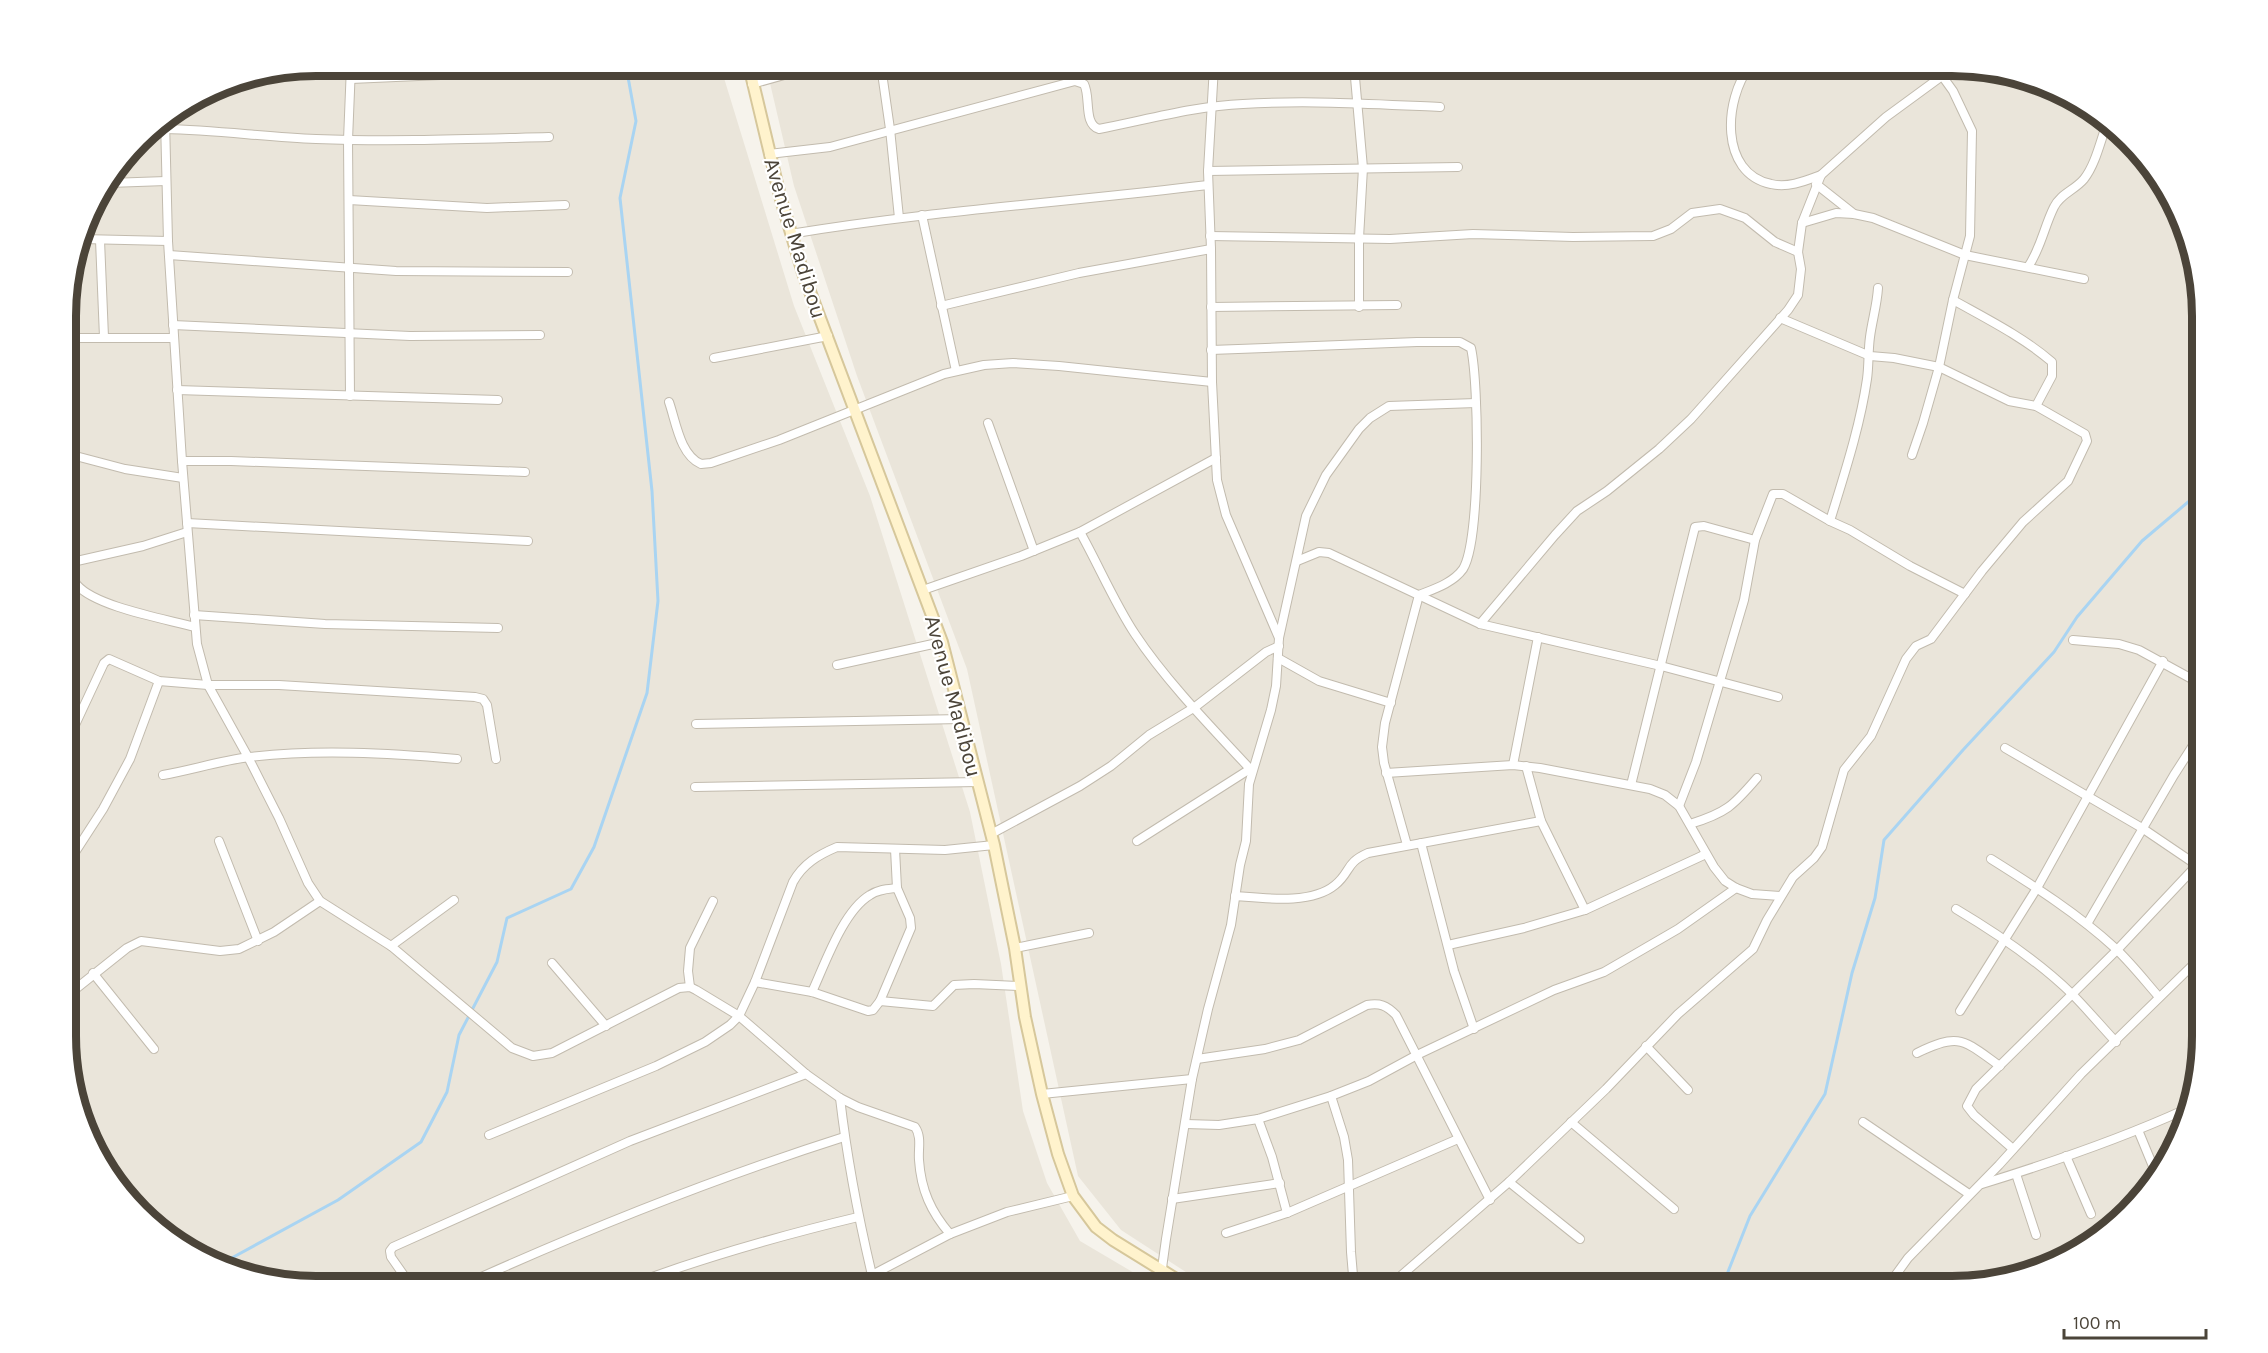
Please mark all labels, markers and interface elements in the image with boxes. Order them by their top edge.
street label: Avenue Madibou [758,155,832,322]
street label: Avenue Madibou [919,613,987,780]
scale bar [2064,1302,2206,1340]
text: 100 m [2073,1312,2121,1334]

